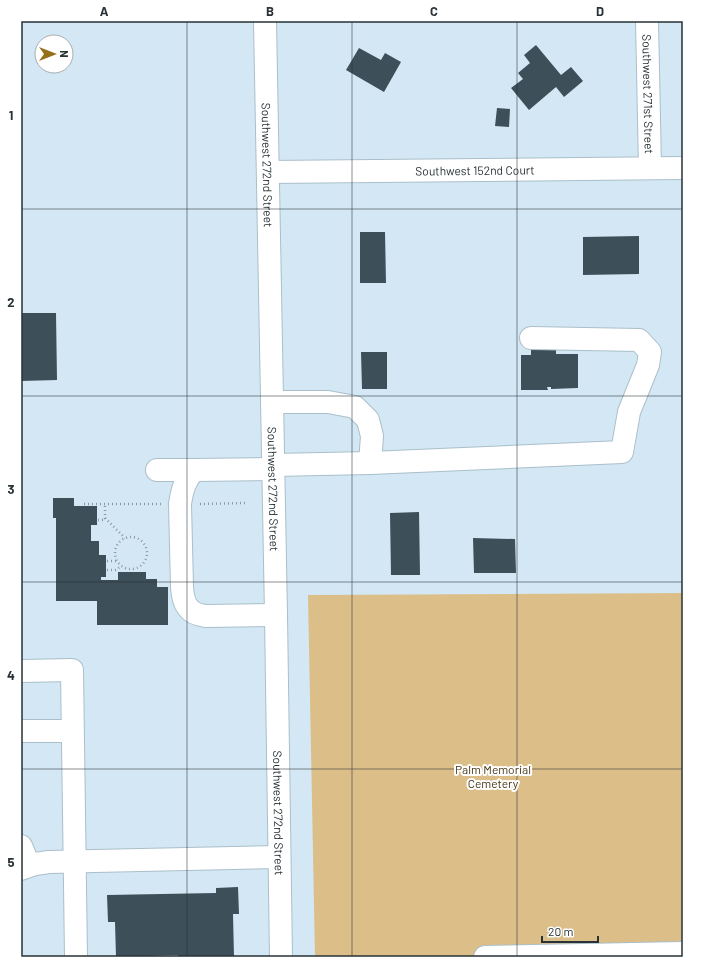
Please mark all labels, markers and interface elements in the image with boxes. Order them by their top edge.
text: A [100,3,109,19]
text: B [266,3,274,19]
text: C [430,3,438,19]
text: D [596,3,604,19]
north arrow [34,34,74,74]
street label: Southwest 271st Street [640,34,657,154]
text: N [58,50,71,58]
street label: Southwest 272nd Street [260,102,276,227]
text: 1 [9,107,13,123]
street label: Southwest 152nd Court [415,162,535,178]
text: 2 [7,294,15,310]
street label: Southwest 272nd Street [266,426,282,551]
text: 3 [7,481,15,497]
text: 4 [7,667,15,683]
street label: Southwest 272nd Street [271,750,287,875]
park label: Palm Memorial Cemetery [455,762,531,790]
text: 5 [7,854,15,870]
scale bar [542,918,598,944]
text: 20 m [548,924,574,938]

